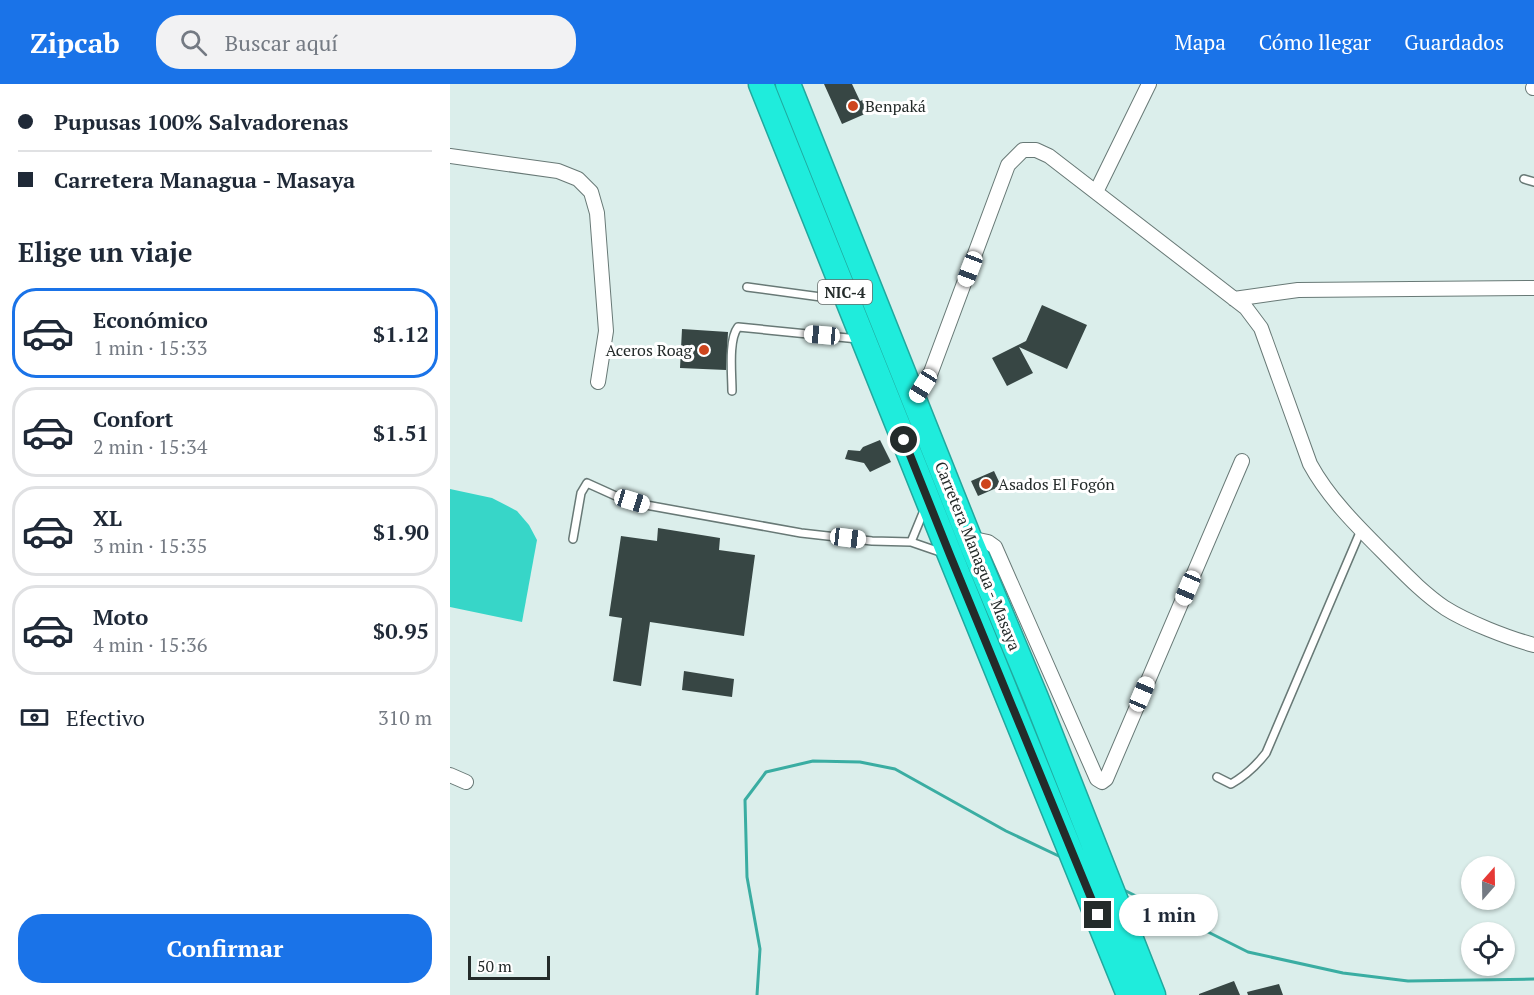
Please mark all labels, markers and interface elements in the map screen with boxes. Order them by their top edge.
search box [156,15,576,69]
text: Zipcab [30,24,120,61]
icon: search [177,26,210,59]
text: Buscar aquí [225,28,338,57]
text: Mapa [1174,28,1226,56]
text: Cómo llegar [1259,28,1371,56]
text: Guardados [1404,28,1504,56]
place label: Benpaká [865,95,926,117]
marker: Benpaká [846,99,860,113]
text: Pupusas 100% Salvadorenas [54,107,349,136]
text: Carretera Managua - Masaya [54,165,355,194]
text: Elige un viaje [18,234,192,270]
car [955,249,985,289]
road number: NIC-4 [818,280,872,304]
text: Económico [93,305,208,334]
icon: car [21,306,75,360]
text: $1.12 [373,319,429,348]
car [803,324,841,346]
text: 1 min · 15:33 [93,334,207,361]
place label: Aceros Roag [605,339,693,361]
marker: Aceros Roag [697,343,711,357]
car [906,366,940,406]
text: Confort [93,404,173,433]
icon: car [21,405,75,459]
text: $1.51 [373,418,429,447]
route start [890,426,917,453]
text: 2 min · 15:34 [93,433,207,460]
street label: Carretera Managua - Masaya [930,458,1026,654]
place label: Asados El Fogón [998,473,1115,495]
marker: Asados El Fogón [979,477,993,491]
car [612,487,652,515]
text: XL [93,503,122,532]
icon: car [21,504,75,558]
text: $1.90 [373,517,429,546]
car [829,527,867,549]
text: 3 min · 15:35 [93,532,207,559]
car [1173,568,1203,608]
text: Moto [93,602,148,631]
icon: car [21,603,75,657]
text: $0.95 [373,616,429,645]
text: 4 min · 15:36 [93,631,207,658]
car [1127,674,1157,714]
icon: cash [18,701,51,734]
text: Efectivo [66,703,145,732]
text: 310 m [378,704,432,731]
north arrow [1461,856,1515,910]
map controls [1461,856,1515,976]
callout: 1 min [1119,894,1218,936]
route end [1084,901,1111,928]
text: 1 min [1141,901,1196,928]
button: Confirmar [18,914,432,983]
button: locate [1461,922,1515,976]
scale bar [468,953,550,980]
text: 50 m [477,955,512,977]

